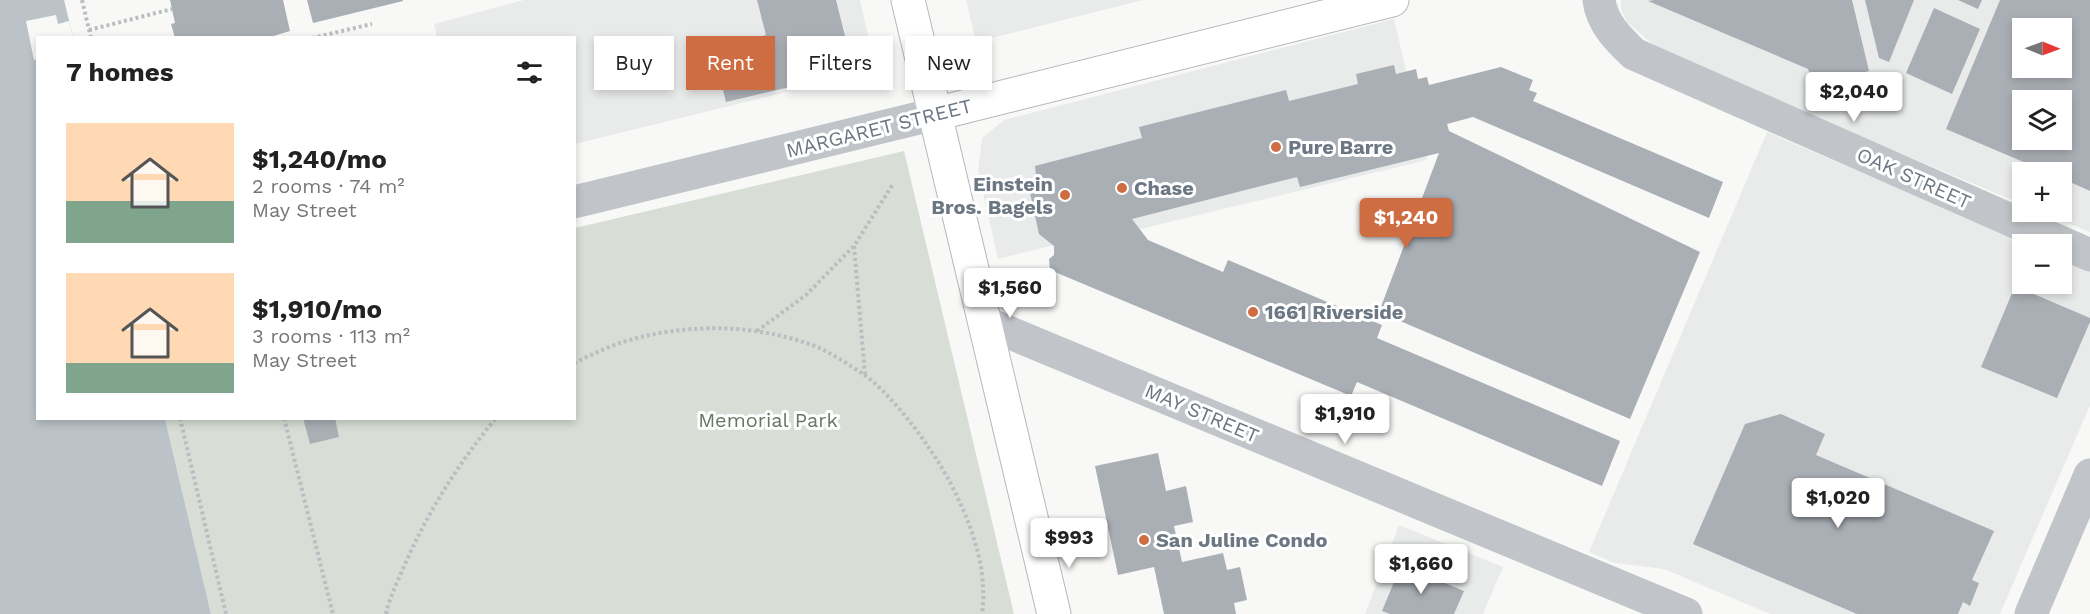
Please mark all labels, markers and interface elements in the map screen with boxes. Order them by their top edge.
north arrow [2012,18,2072,78]
map controls [2012,18,2072,294]
chip: Buy [594,36,674,90]
chip: Rent [686,36,775,90]
chip: Filters [787,36,893,90]
chip: New [905,36,992,90]
icon: filters [513,56,546,89]
text: 7 homes [66,57,174,87]
pin: $2,040 [1805,72,1903,123]
text: $2,040 [1819,79,1889,103]
button: layers [2012,90,2072,150]
street label: MARGARET STREET [784,93,974,163]
place label: Pure Barre [1288,135,1393,159]
marker: Pure Barre [1269,140,1283,154]
street label: OAK STREET [1853,142,1975,214]
text: $1,240/mo [252,144,387,174]
icon: home [114,147,186,219]
button: + [2012,162,2072,222]
place label: Einstein Bros. Bagels [931,172,1053,219]
text: 2 rooms · 74 m² [252,174,405,198]
place label: Chase [1134,176,1194,200]
marker: Chase [1115,181,1129,195]
marker: Einstein Bros. Bagels [1058,188,1072,202]
text: May Street [252,198,357,222]
pin: $1,240 [1357,198,1455,249]
text: $1,240 [1374,205,1438,229]
button: − [2012,234,2072,294]
pin: $1,560 [961,268,1059,319]
text: $1,560 [978,275,1042,299]
text: $1,910/mo [252,294,382,324]
icon: home [114,297,186,369]
place label: 1661 Riverside [1265,300,1403,324]
marker: 1661 Riverside [1246,305,1260,319]
text: 3 rooms · 113 m² [252,324,410,348]
text: May Street [252,348,357,372]
street label: MAY STREET [1141,378,1263,448]
pin: $1,910 [1296,394,1394,445]
text: $1,910 [1314,401,1376,425]
park label: Memorial Park [698,408,838,432]
pin: $1,020 [1789,478,1887,529]
text: $1,020 [1806,485,1870,509]
pin: $993 [1033,518,1105,569]
text: $993 [1044,525,1094,549]
place label: San Juline Condo [1156,528,1327,552]
marker: San Juline Condo [1137,533,1151,547]
pin: $1,660 [1372,544,1470,595]
text: $1,660 [1389,551,1453,575]

